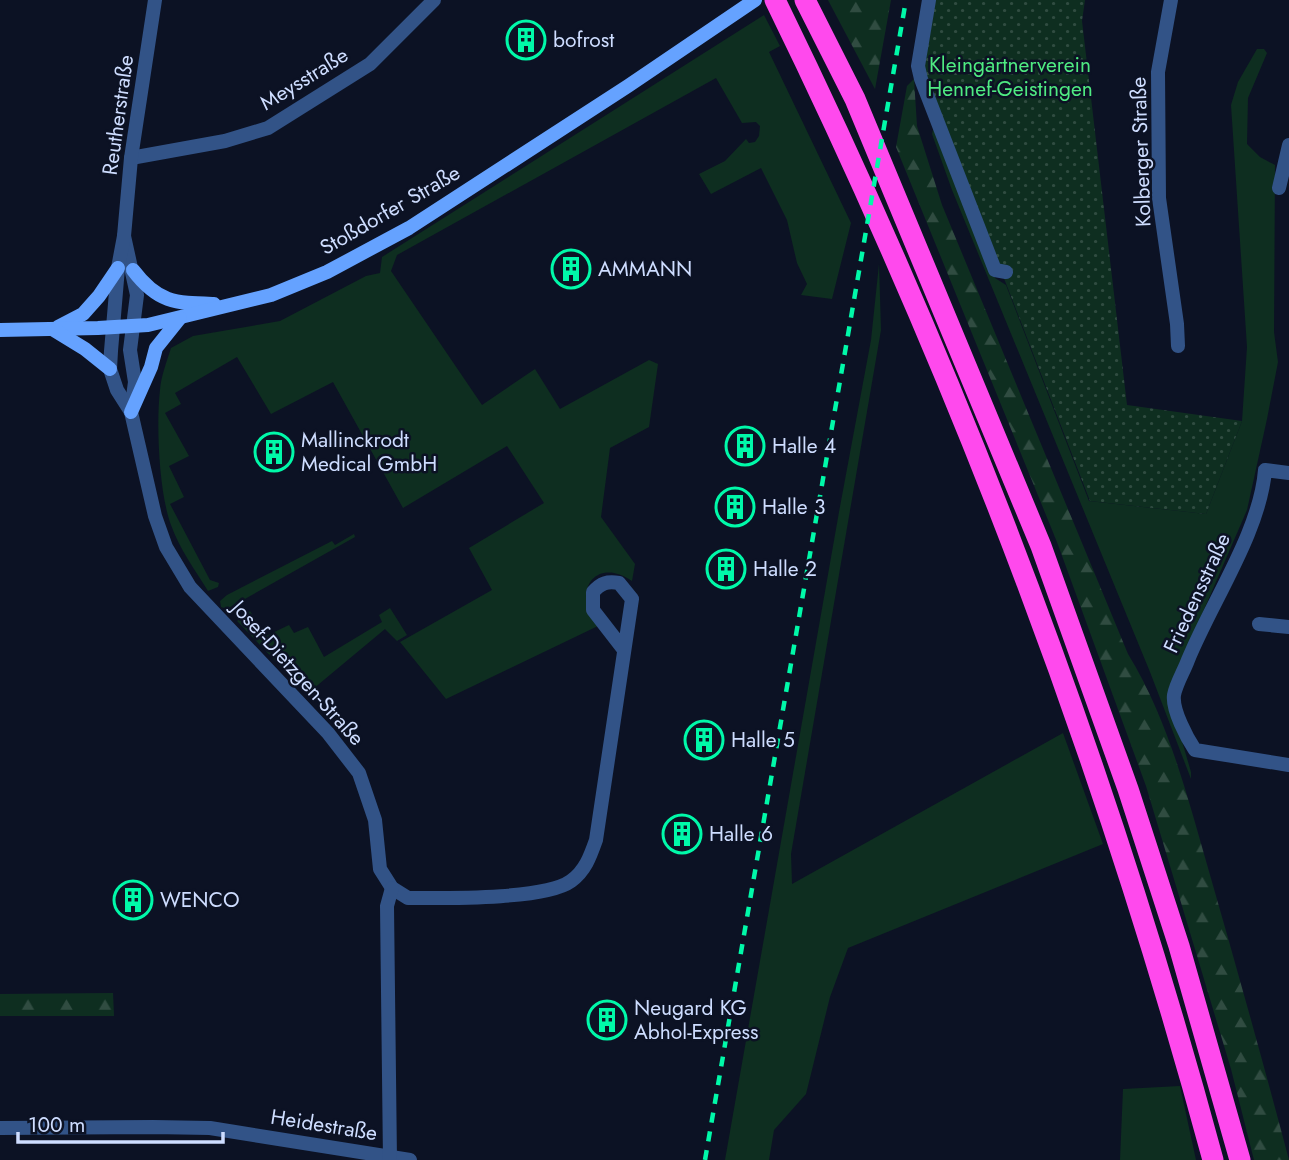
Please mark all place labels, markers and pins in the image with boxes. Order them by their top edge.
building icon: bofrost [505,19,547,61]
place label: bofrost [553,25,614,55]
building icon: AMMANN [550,248,592,290]
place label: AMMANN [598,254,692,284]
place label: Mallinckrodt Medical GmbH [301,425,437,479]
building icon: Halle 4 [724,425,766,467]
building icon: Mallinckrodt Medical GmbH [253,431,295,473]
place label: Halle 4 [772,431,836,461]
building icon: Halle 3 [714,486,756,528]
place label: Halle 3 [762,492,825,522]
building icon: Halle 2 [705,548,747,590]
place label: Halle 2 [753,554,817,584]
building icon: Halle 5 [683,719,725,761]
place label: Halle 5 [731,725,795,755]
building icon: Halle 6 [661,813,703,855]
place label: Halle 6 [709,819,773,849]
building icon: WENCO [112,879,154,921]
place label: WENCO [160,885,240,915]
place label: Neugard KG Abhol-Express [634,993,759,1047]
building icon: Neugard KG Abhol-Express [586,999,628,1041]

